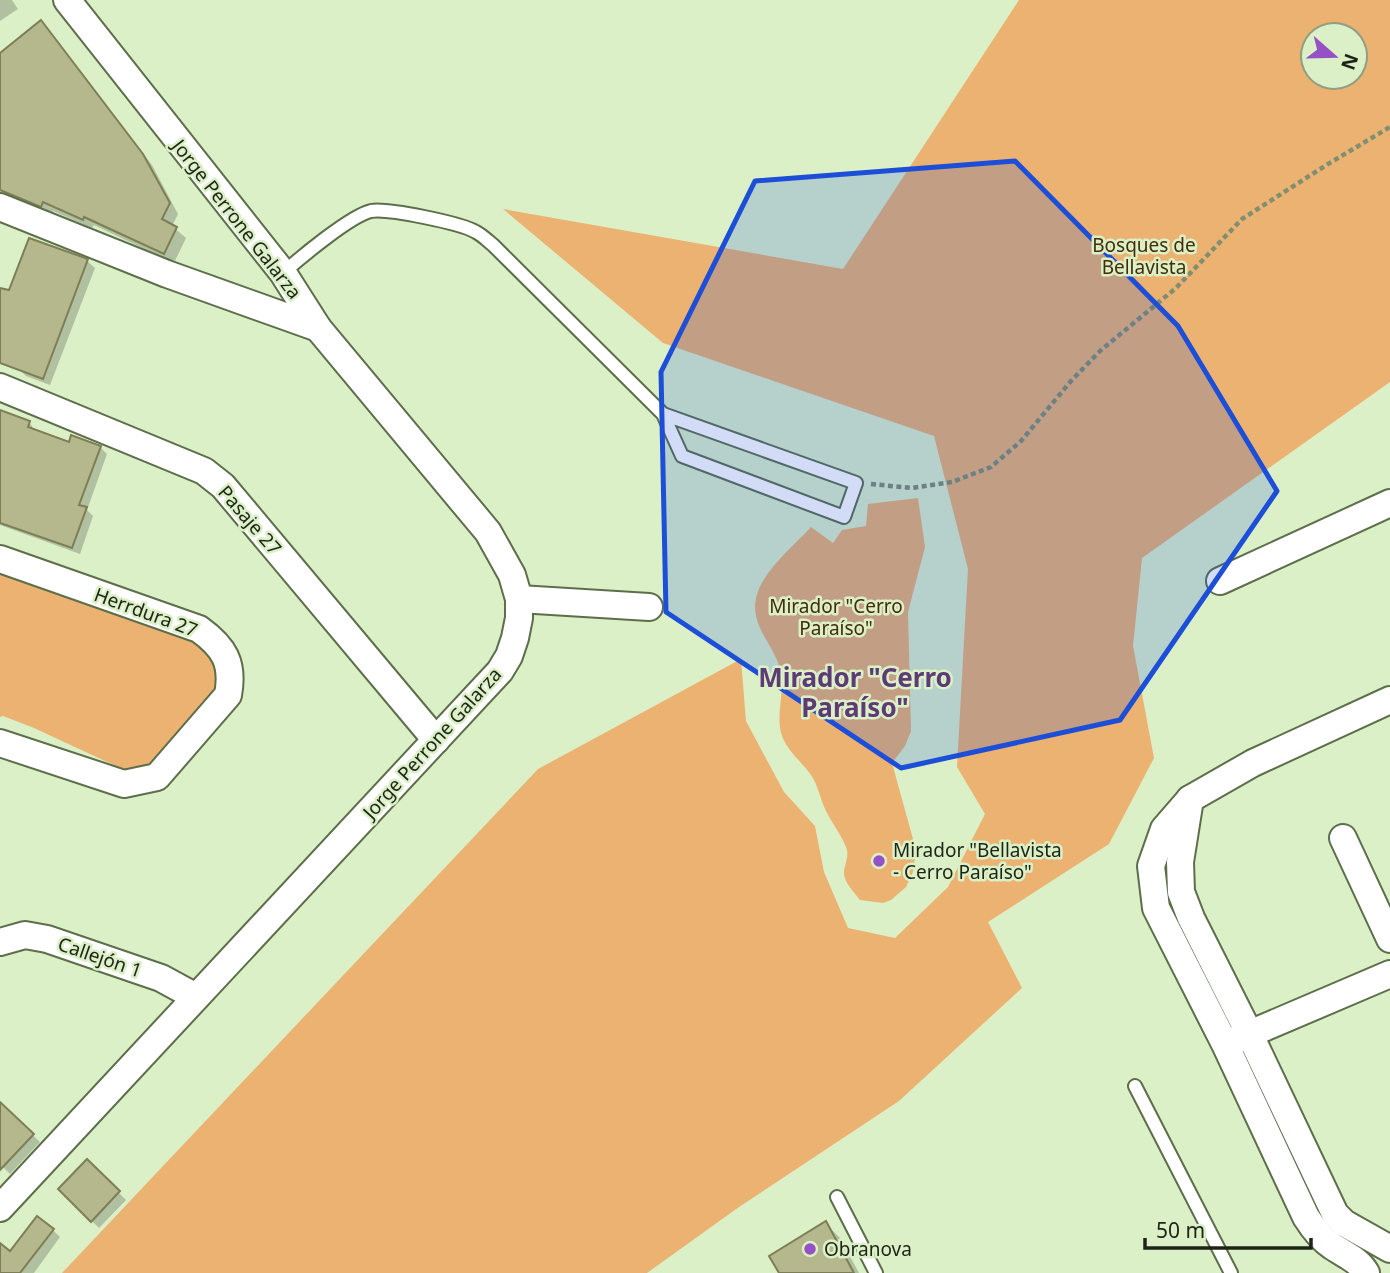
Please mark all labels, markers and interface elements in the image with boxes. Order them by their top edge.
north arrow [1299,21,1369,91]
text: N [1335,50,1365,74]
street label: Jorge Perrone Galarza [165,132,307,304]
park label: Bosques de Bellavista [1092,232,1196,280]
street label: Pasaje 27 [213,480,287,560]
street label: Herrdura 27 [91,581,201,643]
park label: Mirador "Cerro Paraíso" [769,593,903,641]
district label: Mirador "Cerro Paraíso" [758,659,952,725]
street label: Jorge Perrone Galarza [356,662,507,826]
place label: Mirador "Bellavista - Cerro Paraíso" [893,837,1062,885]
marker: Mirador "Bellavista - Cerro Paraíso" [871,853,887,869]
street label: Callejón 1 [55,931,145,983]
scale bar [1145,1206,1311,1250]
text: 50 m [1156,1216,1205,1244]
place label: Obranova [824,1236,912,1262]
marker: Obranova [802,1241,818,1257]

